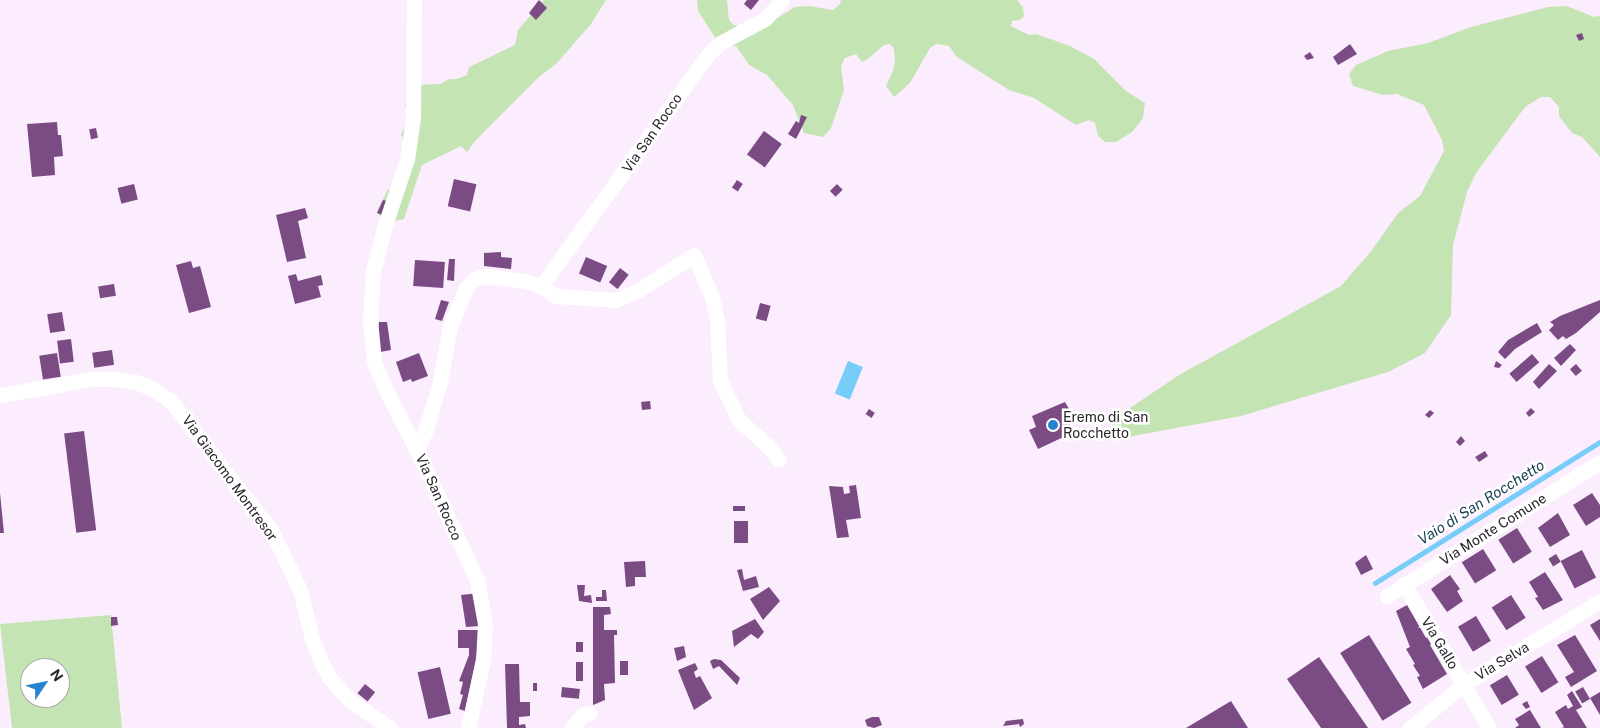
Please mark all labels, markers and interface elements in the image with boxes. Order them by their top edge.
street label: Via San Rocco [619,90,685,176]
place label: Eremo di San Rocchetto [1063,409,1149,442]
street label: Via Giacomo Montresor [179,412,281,544]
marker: Eremo di San Rocchetto [1047,419,1059,431]
street label: Via San Rocco [412,451,466,543]
water label: Vaio di San Rocchetto [1414,456,1548,548]
street label: Via Monte Comune [1437,489,1549,569]
street label: Via Gallo [1418,614,1462,672]
street label: Via Selva [1472,638,1532,684]
north arrow [20,658,70,708]
text: N [47,666,66,684]

